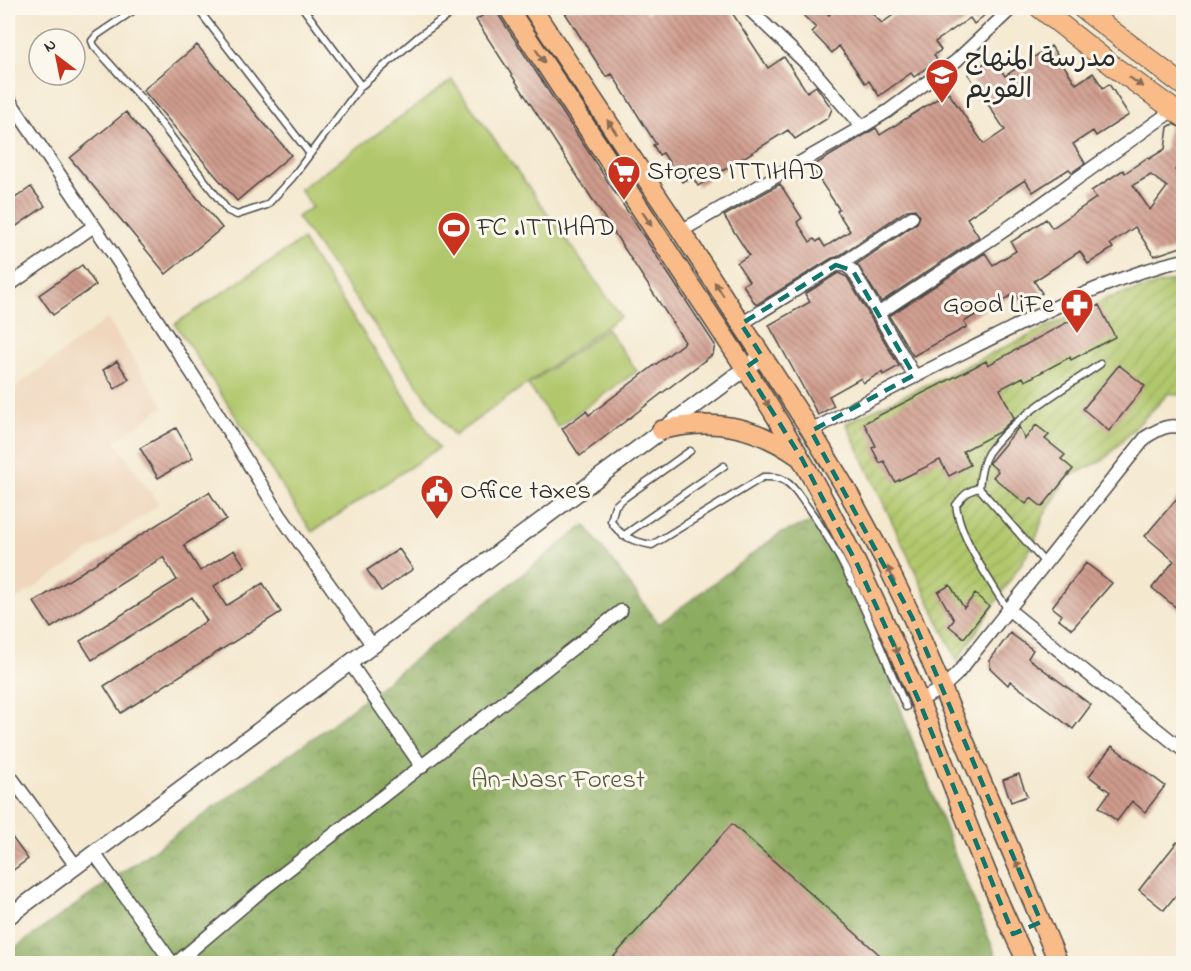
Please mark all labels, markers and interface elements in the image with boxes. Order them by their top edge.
north arrow [27,27,87,87]
text: N [39,33,61,59]
place label: مدرسة المنهاج القويم [965,40,1116,110]
one-way arrow [534,48,546,64]
school or university icon: مدرسة المنهاج القويم [924,57,960,104]
one-way arrow [1128,76,1143,88]
one-way arrow [606,118,617,135]
place label: Stores ITTIHAD [647,153,824,192]
supermarket icon: Stores ITTIHAD [606,154,642,201]
place label: FC .ITTIHAD [476,209,615,248]
sports icon: FC .ITTIHAD [436,210,472,257]
one-way arrow [642,211,653,228]
one-way arrow [713,281,724,298]
place label: Good LiFe [943,286,1055,325]
pharmacy icon: Good LiFe [1059,287,1095,334]
one-way arrow [760,392,771,408]
place label: Office taxes [460,472,591,511]
public building icon: Office taxes [419,473,455,520]
one-way arrow [887,565,896,582]
one-way arrow [890,638,900,656]
park label: An-Nasr Forest [471,761,645,800]
one-way arrow [1014,859,1024,877]

